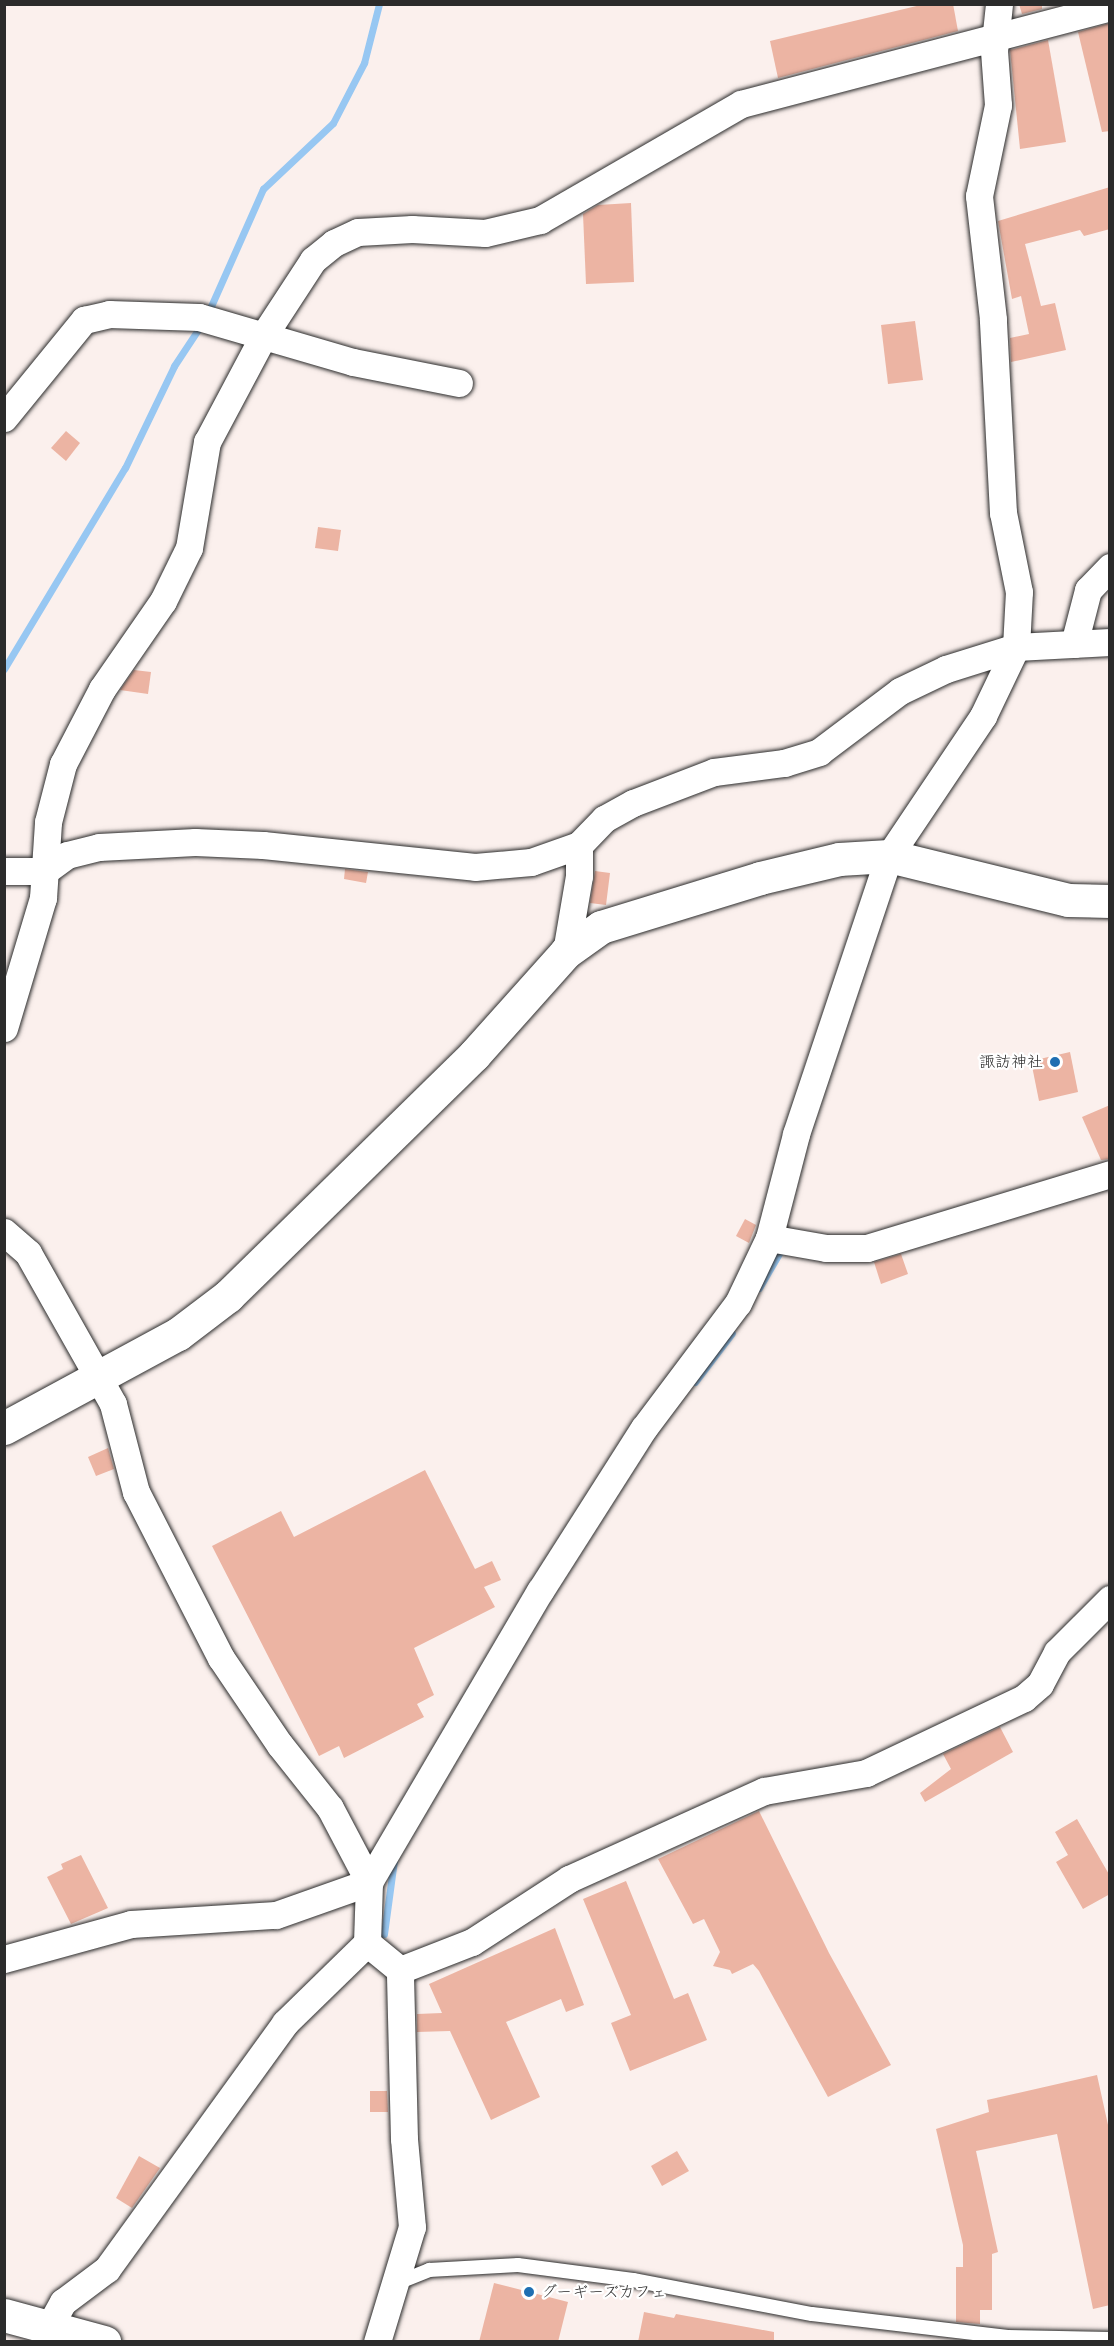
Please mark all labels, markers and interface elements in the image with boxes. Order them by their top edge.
place label: 諏訪神社 [979,1052,1043,1072]
marker: 諏訪神社 [1048,1055,1062,1069]
place label: グーギーズカフェ [541,2282,668,2302]
marker: グーギーズカフェ [522,2285,536,2299]

